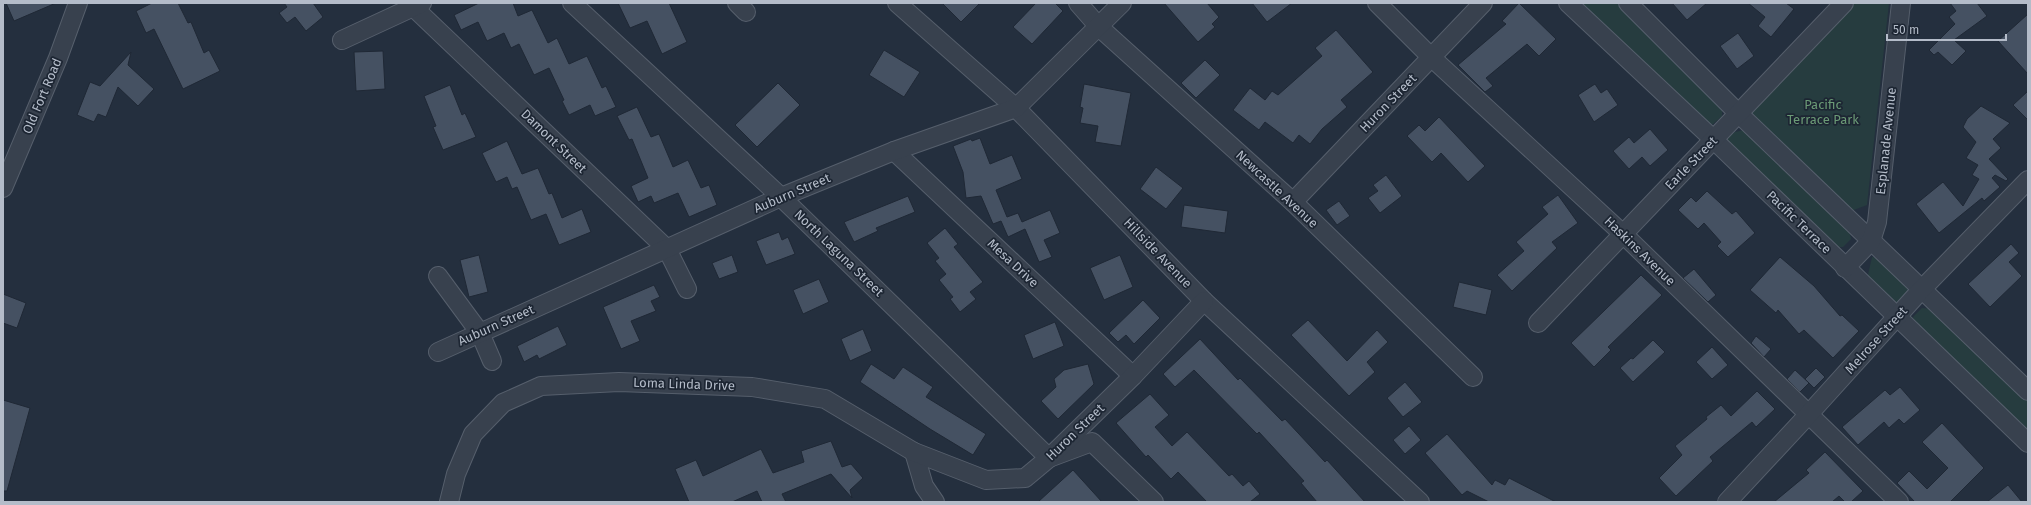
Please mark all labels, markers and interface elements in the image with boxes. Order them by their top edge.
scale bar [1887,16,2006,42]
text: 50 m [1893,23,1919,37]
street label: Old Fort Road [19,56,65,136]
street label: Huron Street [1357,71,1420,135]
street label: Esplanade Avenue [1873,87,1899,195]
park label: Pacific Terrace Park [1787,97,1859,127]
street label: Damont Street [518,106,590,176]
street label: Earle Street [1662,133,1720,193]
street label: Newcastle Avenue [1233,147,1321,231]
street label: Auburn Street [751,170,833,216]
street label: Pacific Terrace [1764,188,1834,256]
street label: North Laguna Street [791,207,887,300]
street label: Haskins Avenue [1602,213,1678,289]
street label: Hillside Avenue [1121,215,1195,291]
street label: Mesa Drive [984,236,1042,290]
street label: Auburn Street [456,301,537,348]
street label: Melrose Street [1842,303,1910,377]
street label: Loma Linda Drive [633,375,735,393]
street label: Huron Street [1043,400,1107,463]

